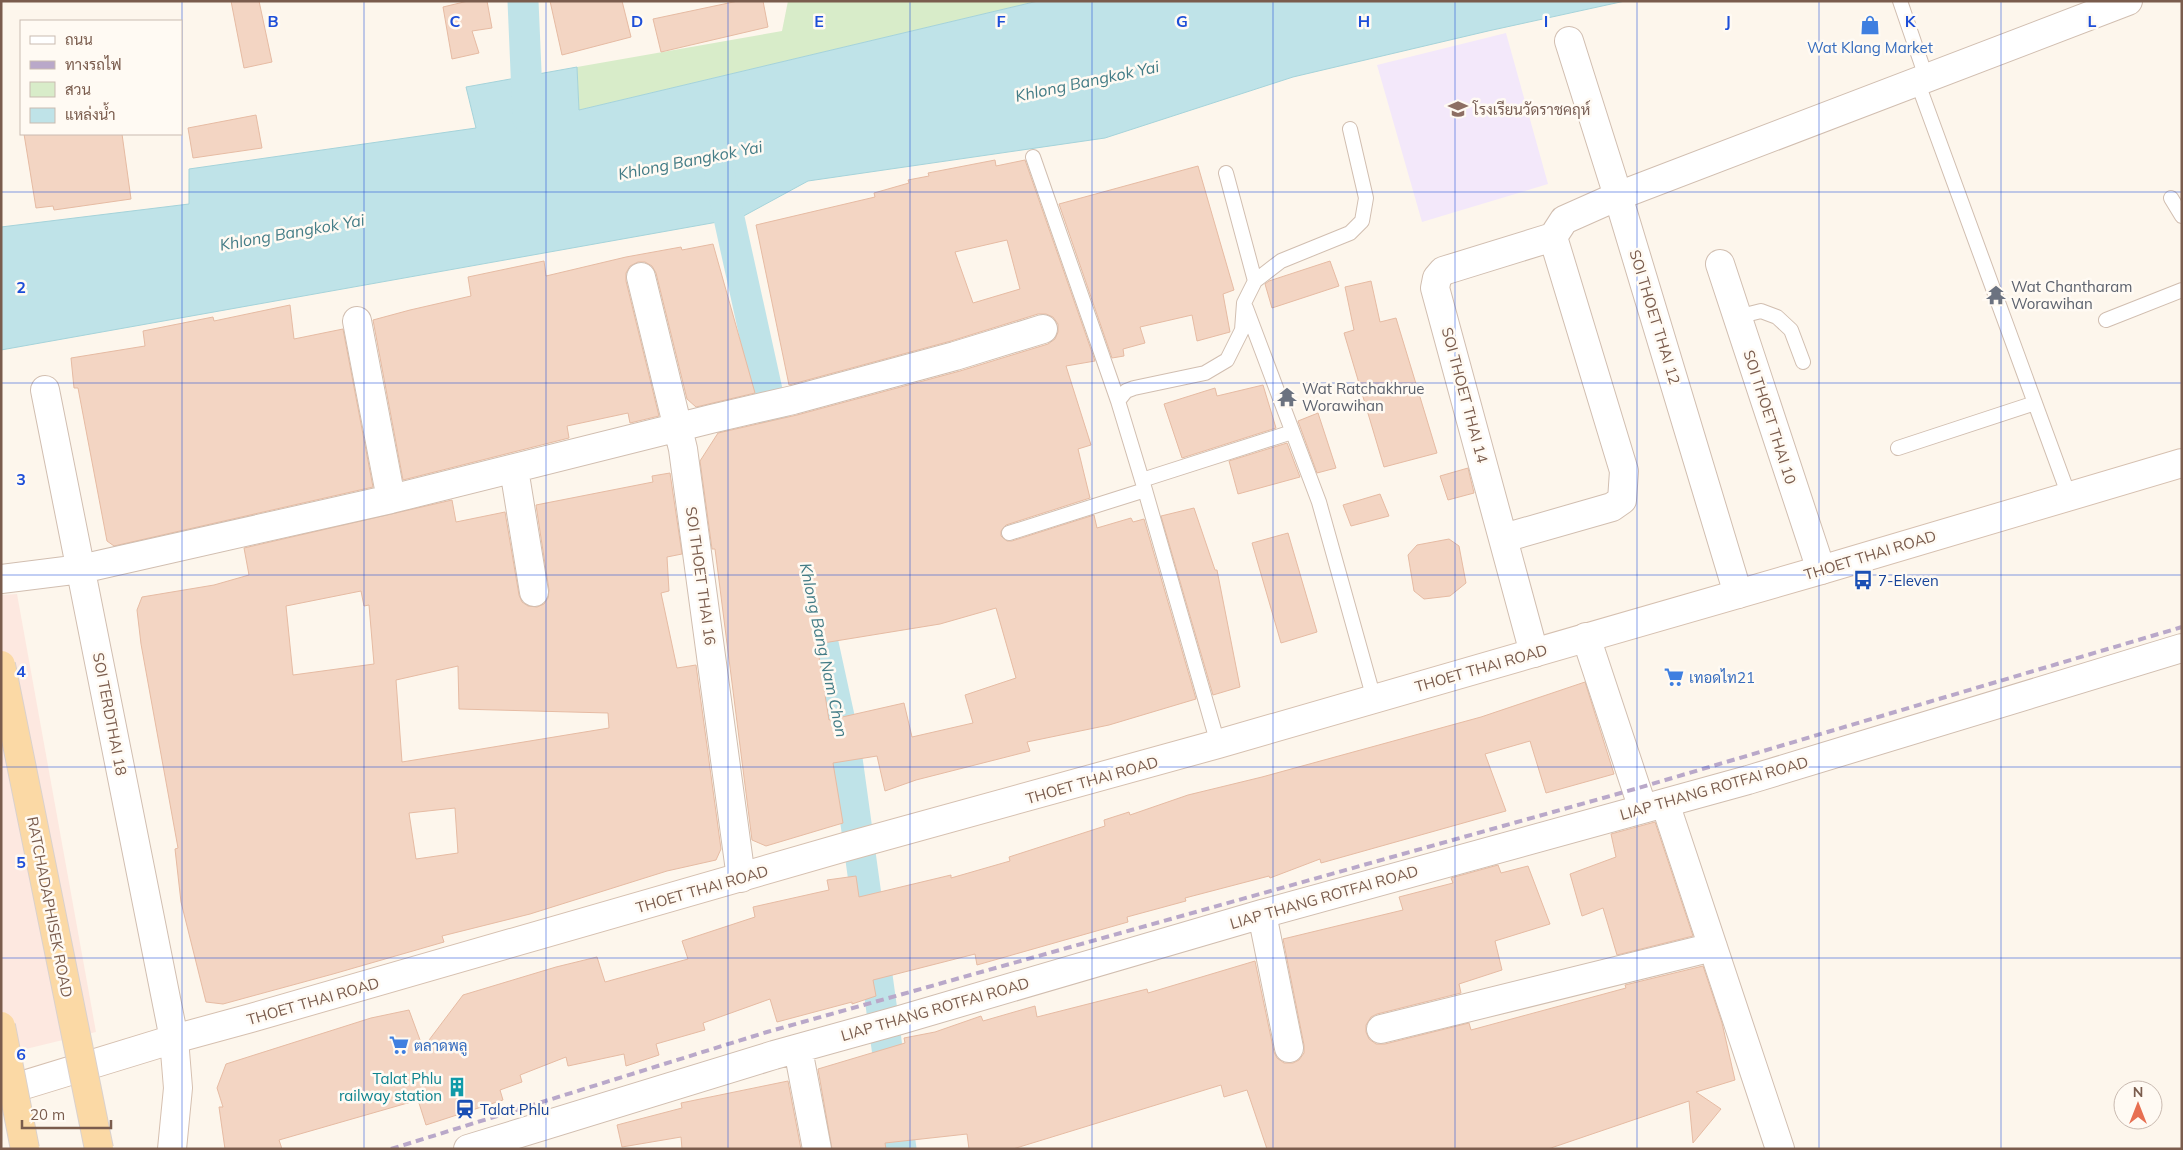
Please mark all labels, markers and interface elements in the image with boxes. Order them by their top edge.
text: B [267,11,279,31]
text: C [450,11,461,31]
text: D [631,11,643,31]
text: E [814,11,824,31]
text: F [996,11,1006,31]
text: G [1176,11,1188,31]
text: H [1358,11,1370,31]
text: I [1544,11,1548,31]
text: J [1725,11,1731,31]
text: K [1905,11,1917,31]
text: L [2088,11,2097,31]
shop icon: Wat Klang Market [1859,14,1881,36]
legend [20,20,182,135]
text: ถนน [65,30,93,49]
place label: Wat Klang Market [1807,38,1933,57]
text: ทางรถไฟ [65,55,122,74]
water label: Khlong Bangkok Yai [1013,56,1161,106]
text: สวน [65,80,91,99]
school or university icon: โรงเรียนวัดราชคฤห์ [1447,98,1469,120]
place label: โรงเรียนวัดราชคฤห์ [1472,100,1590,119]
text: แหล่งน้ำ [65,102,116,124]
water label: Khlong Bangkok Yai [616,136,764,184]
water label: Khlong Bangkok Yai [218,209,366,255]
street label: SOI THOET THAI 12 [1625,247,1685,387]
text: 2 [16,277,26,297]
place label: Wat Chantharam Worawihan [2011,277,2132,313]
temple icon: Wat Chantharam Worawihan [1985,284,2007,306]
street label: SOI THOET THAI 14 [1438,325,1492,465]
street label: SOI THOET THAI 10 [1739,348,1801,486]
place label: Wat Ratchakhrue Worawihan [1302,379,1425,415]
temple icon: Wat Ratchakhrue Worawihan [1276,386,1298,408]
text: 3 [16,469,26,489]
street label: SOI THOET THAI 16 [682,505,720,647]
street label: THOET THAI ROAD [1802,526,1938,584]
water label: Khlong Bang Nam Chon [796,561,852,739]
bus stop icon: 7-Eleven [1852,569,1874,591]
place label: 7-Eleven [1878,571,1939,590]
street label: THOET THAI ROAD [1413,640,1549,696]
street label: SOI TERDTHAI 18 [89,651,131,777]
text: 4 [16,661,26,681]
supermarket icon: เทอดไท21 [1663,666,1685,688]
place label: เทอดไท21 [1689,668,1755,687]
street label: THOET THAI ROAD [1024,752,1160,808]
street label: LIAP THANG ROTFAI ROAD [1618,752,1810,824]
street label: RATCHADAPHISEK ROAD [23,815,77,999]
text: 5 [16,852,26,872]
street label: THOET THAI ROAD [634,861,770,917]
street label: LIAP THANG ROTFAI ROAD [1228,861,1420,933]
street label: THOET THAI ROAD [245,973,381,1029]
street label: LIAP THANG ROTFAI ROAD [839,973,1031,1045]
supermarket icon: ตลาดพลู [388,1034,410,1056]
place label: ตลาดพลู [414,1036,467,1056]
text: 6 [16,1044,26,1064]
place label: Talat Phlu railway station [339,1069,442,1105]
building icon: Talat Phlu railway station [446,1076,468,1098]
north arrow [2113,1080,2163,1130]
text: N [2133,1083,2143,1101]
scale bar [22,1098,111,1130]
station icon: Talat Phlu [454,1098,476,1120]
place label: Talat Phlu [480,1100,549,1119]
text: 20 m [30,1105,65,1124]

